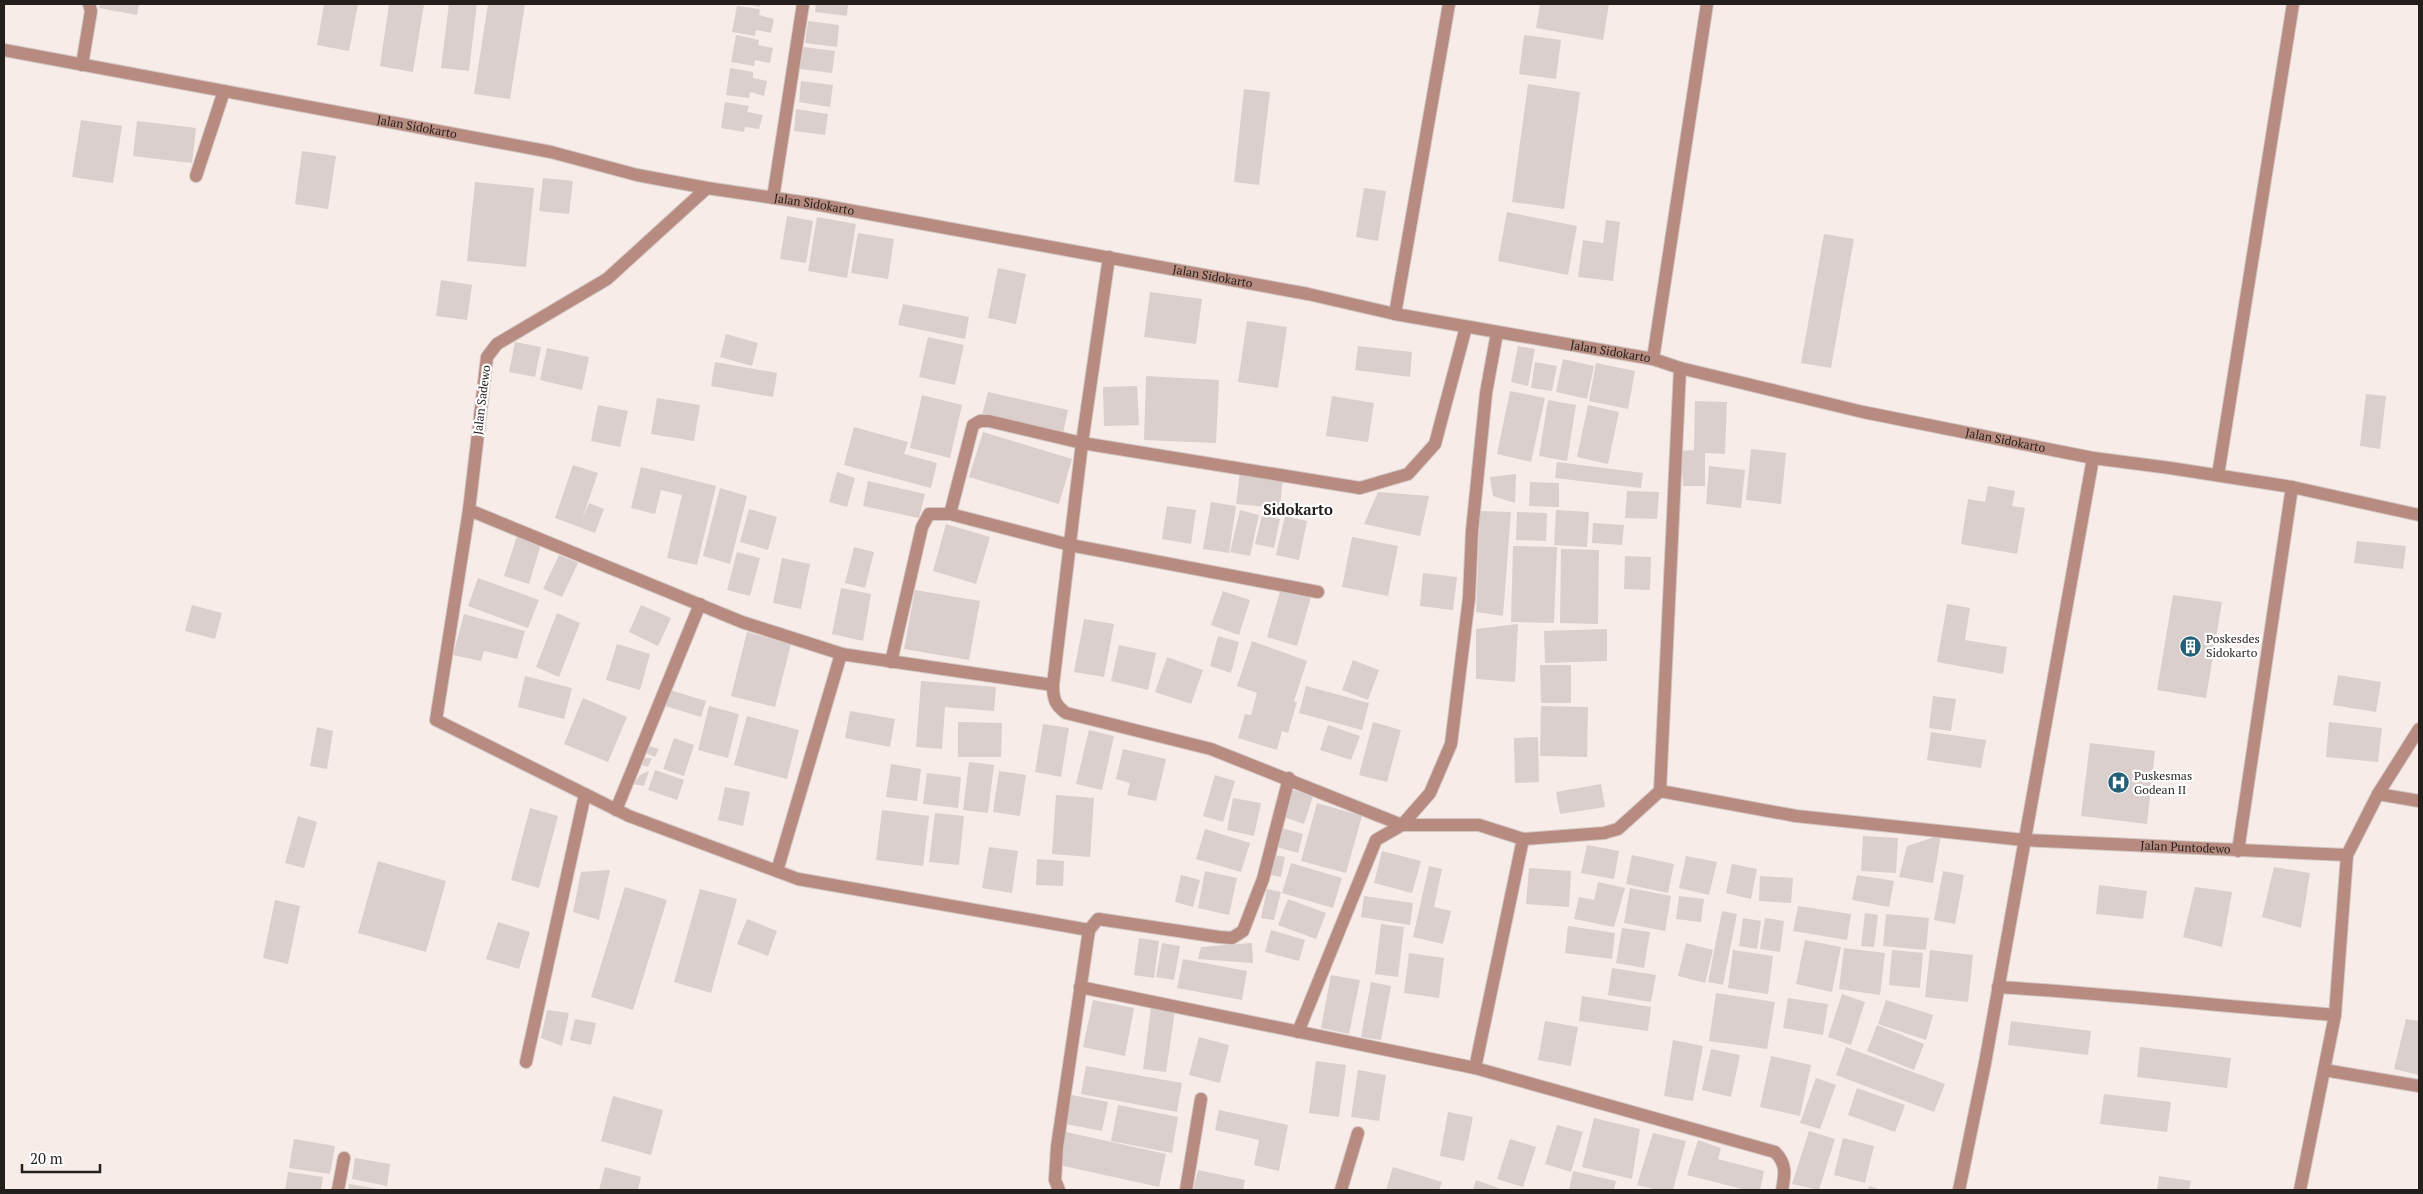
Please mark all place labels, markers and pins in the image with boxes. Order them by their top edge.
place label: Poskesdes Sidokarto [2206,631,2260,660]
building icon: Poskesdes Sidokarto [2178,634,2202,658]
place label: Puskesmas Godean II [2134,768,2192,797]
hospital icon: Puskesmas Godean II [2106,771,2130,795]

